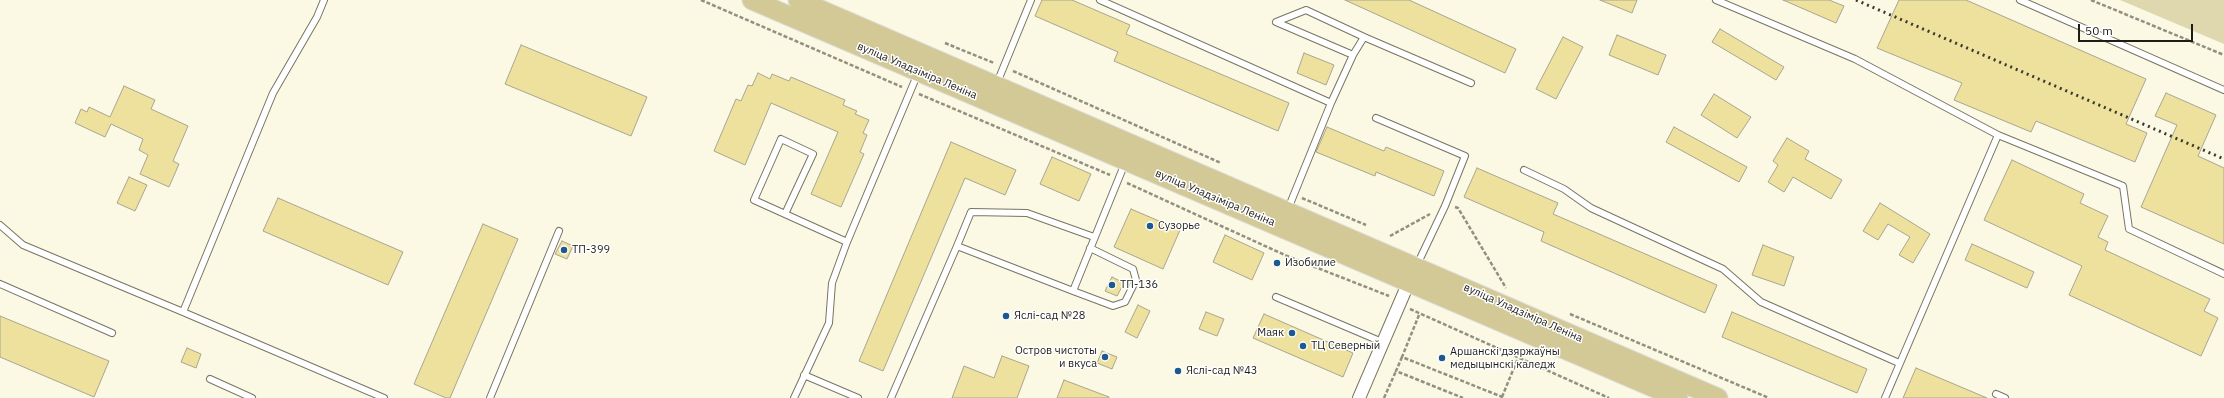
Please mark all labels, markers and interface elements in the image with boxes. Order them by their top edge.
scale bar [2080,16,2195,42]
text: 50 m [2085,23,2113,38]
street label: вуліца Уладзіміра Леніна [855,40,979,102]
street label: вуліца Уладзіміра Леніна [1153,167,1277,229]
place label: Сузорье [1158,219,1200,233]
marker: Сузорье [1145,221,1155,231]
place label: ТП-399 [572,243,610,257]
marker: ТП-399 [559,245,569,255]
place label: Изобилие [1285,256,1336,270]
marker: Изобилие [1272,258,1282,268]
place label: ТП-136 [1120,278,1158,292]
marker: ТП-136 [1107,280,1117,290]
street label: вуліца Уладзіміра Леніна [1461,281,1585,345]
place label: Яслі-сад №28 [1014,309,1085,323]
marker: Яслі-сад №28 [1001,311,1011,321]
place label: Маяк [1257,326,1284,340]
marker: Маяк [1287,328,1297,338]
place label: ТЦ Северный [1311,339,1380,353]
marker: ТЦ Северный [1298,341,1308,351]
place label: Остров чистоты и вкуса [1015,344,1097,370]
place label: Аршанскі дзяржаўны медыцынскі каледж [1450,345,1560,371]
marker: Остров чистоты и вкуса [1100,352,1110,362]
marker: Аршанскі дзяржаўны медыцынскі каледж [1437,353,1447,363]
place label: Яслі-сад №43 [1186,364,1257,378]
marker: Яслі-сад №43 [1173,366,1183,376]

